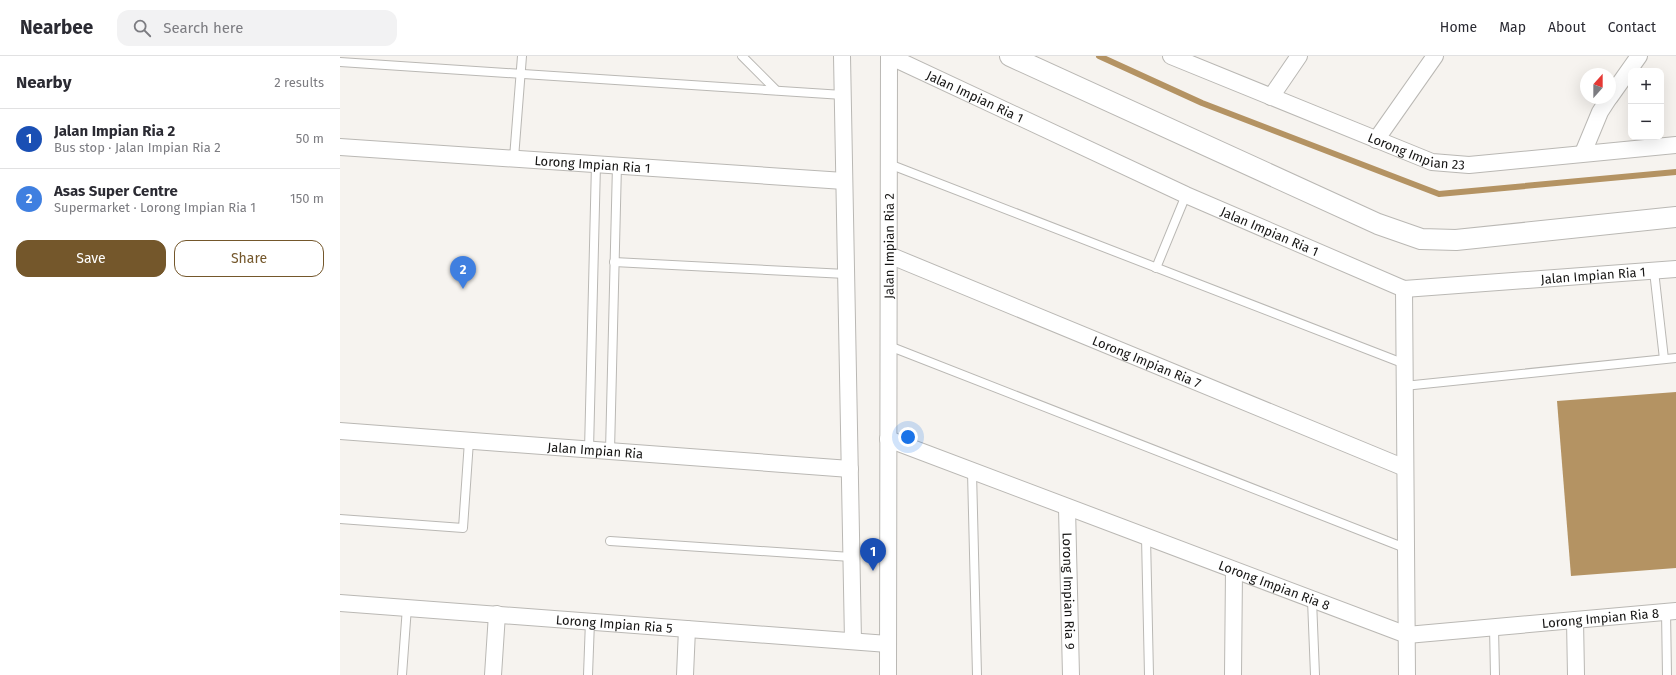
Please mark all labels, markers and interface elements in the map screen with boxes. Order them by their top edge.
search box [117,10,397,46]
text: Nearbee [20,16,93,39]
icon: search [131,17,153,39]
text: Search here [163,19,243,37]
text: Home [1440,19,1477,36]
text: Map [1499,19,1526,36]
text: About [1548,19,1586,36]
text: Contact [1608,19,1656,36]
street label: Jalan Impian Ria 1 [924,68,1026,126]
north arrow [1580,68,1616,104]
map controls [1628,68,1664,140]
button: + [1628,68,1664,104]
text: Nearby [16,72,71,93]
text: 2 results [274,75,324,90]
button: − [1628,104,1664,140]
text: Jalan Impian Ria 2 [54,122,175,140]
street label: Lorong Impian 23 [1366,130,1465,173]
text: 1 [26,131,32,146]
text: 50 m [296,131,324,146]
text: Bus stop · Jalan Impian Ria 2 [54,140,221,155]
street label: Lorong Impian Ria 1 [534,153,651,176]
text: Asas Super Centre [54,182,178,200]
text: 2 [26,191,32,206]
text: 150 m [290,191,324,206]
street label: Jalan Impian Ria 2 [882,193,897,299]
text: Supermarket · Lorong Impian Ria 1 [54,200,256,215]
street label: Jalan Impian Ria 1 [1218,204,1321,259]
button: Save [16,240,166,277]
button: Share [174,240,324,277]
pin: 2 [450,256,476,289]
street label: Jalan Impian Ria 1 [1540,264,1646,287]
street label: Lorong Impian Ria 7 [1090,333,1203,391]
your location [898,427,918,447]
street label: Jalan Impian Ria [547,439,644,462]
street label: Lorong Impian Ria 9 [1060,532,1077,650]
pin: 1 [860,538,886,571]
street label: Lorong Impian Ria 8 [1217,558,1332,613]
street label: Lorong Impian Ria 8 [1541,606,1660,631]
street label: Lorong Impian Ria 5 [555,612,673,636]

